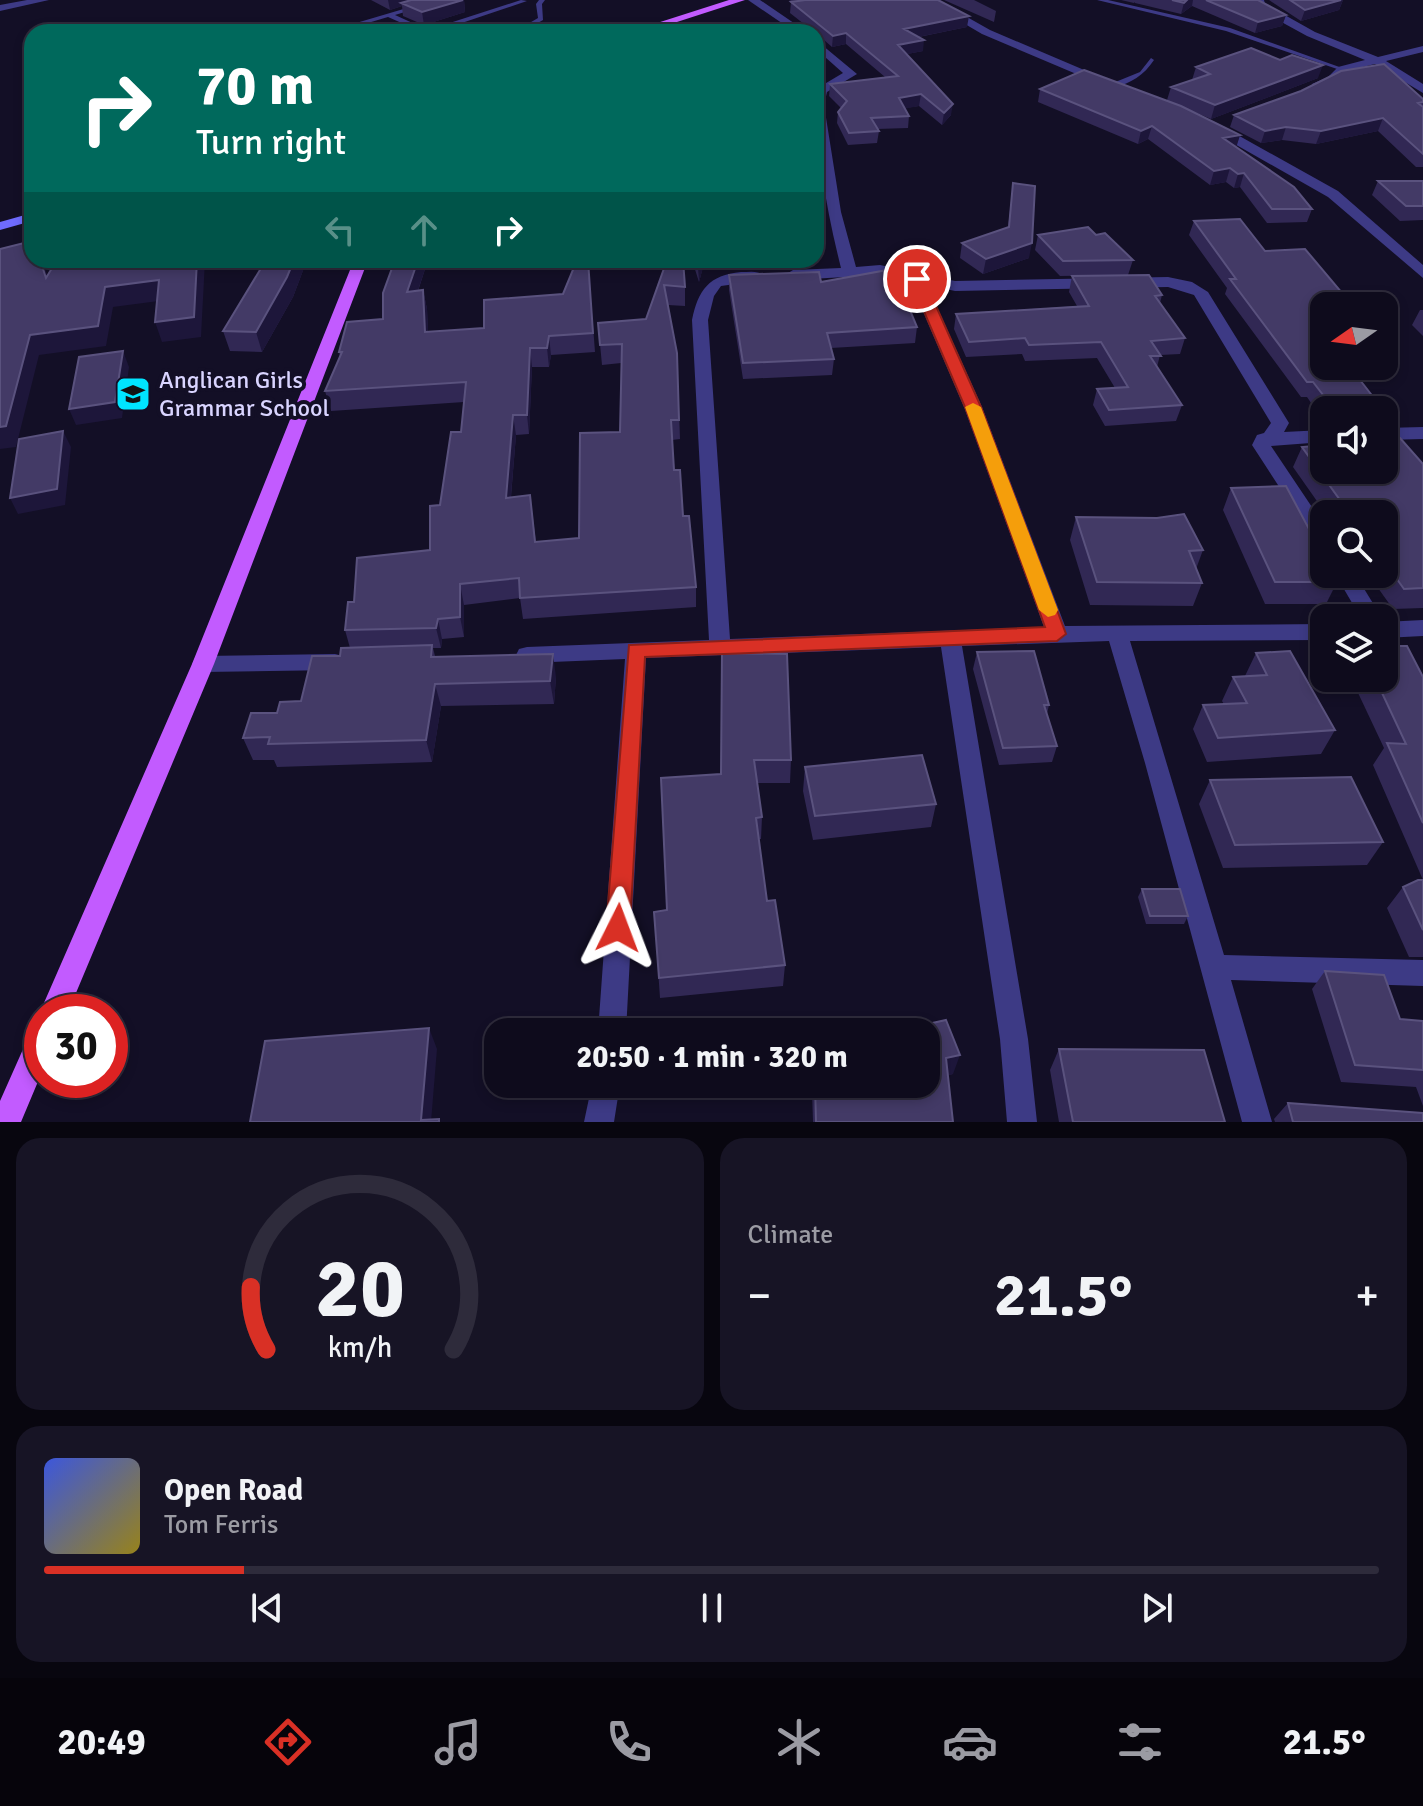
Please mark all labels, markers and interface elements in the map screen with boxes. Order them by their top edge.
text: 70 m [196,51,314,120]
icon: right [64,56,168,160]
text: Turn right [196,120,346,165]
icon: left [318,208,362,252]
icon: ahead [402,208,446,252]
icon: right [486,208,530,252]
pin [883,245,951,313]
icon: arrive [895,257,939,301]
north arrow [1310,292,1398,380]
map controls [1310,292,1398,692]
place label: Anglican Girls Grammar School [159,365,330,423]
school or university icon: Anglican Girls Grammar School [114,375,152,413]
button: sound [1310,396,1398,484]
button: search [1310,500,1398,588]
button: layers [1310,604,1398,692]
position arrow [576,886,660,970]
speed limit sign: 30 [24,994,128,1098]
text: 20:50 · 1 min · 320 m [576,1039,848,1076]
text: Climate [748,1219,833,1251]
text: 20 [315,1238,405,1340]
text: 21.5° [994,1259,1132,1333]
text: − [748,1269,771,1323]
text: + [1355,1269,1379,1323]
text: km/h [327,1330,392,1365]
text: Open Road [164,1472,303,1509]
text: Tom Ferris [164,1509,278,1541]
icon: previous [245,1586,289,1630]
icon: pause [690,1586,734,1630]
icon: next [1135,1586,1179,1630]
icon: directions [260,1714,316,1770]
icon: music [430,1714,486,1770]
icon: phone [601,1714,657,1770]
icon: climate [771,1714,827,1770]
icon: car [942,1714,998,1770]
icon: filters [1112,1714,1168,1770]
text: 20:49 [57,1720,146,1765]
text: 21.5° [1283,1720,1366,1765]

